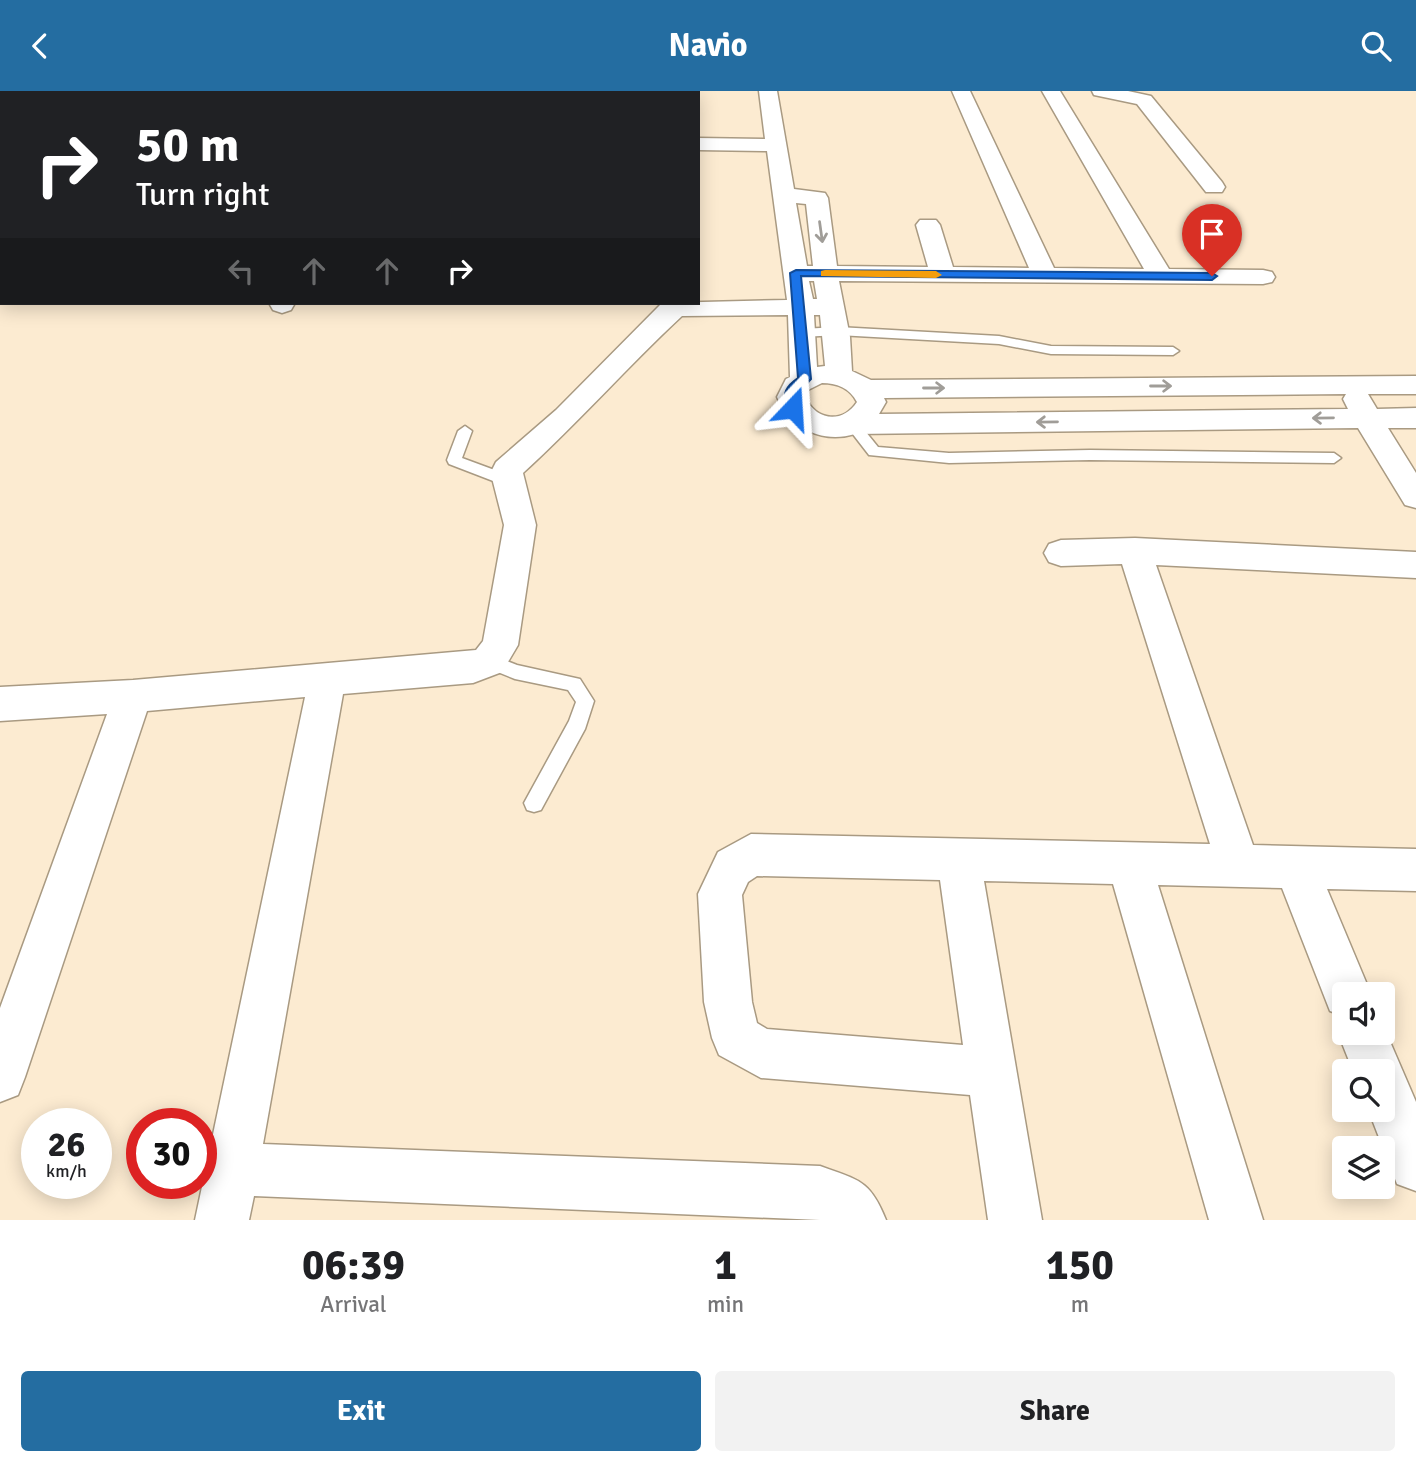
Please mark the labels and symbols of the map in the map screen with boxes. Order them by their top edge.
pin [1182,204,1242,276]
one-way arrow [815,220,828,243]
position arrow [756,371,830,445]
one-way arrow [1149,379,1172,393]
one-way arrow [922,381,945,395]
one-way arrow [1312,411,1335,424]
one-way arrow [1036,415,1059,428]
speed limit sign: 30 [126,1108,217,1199]

